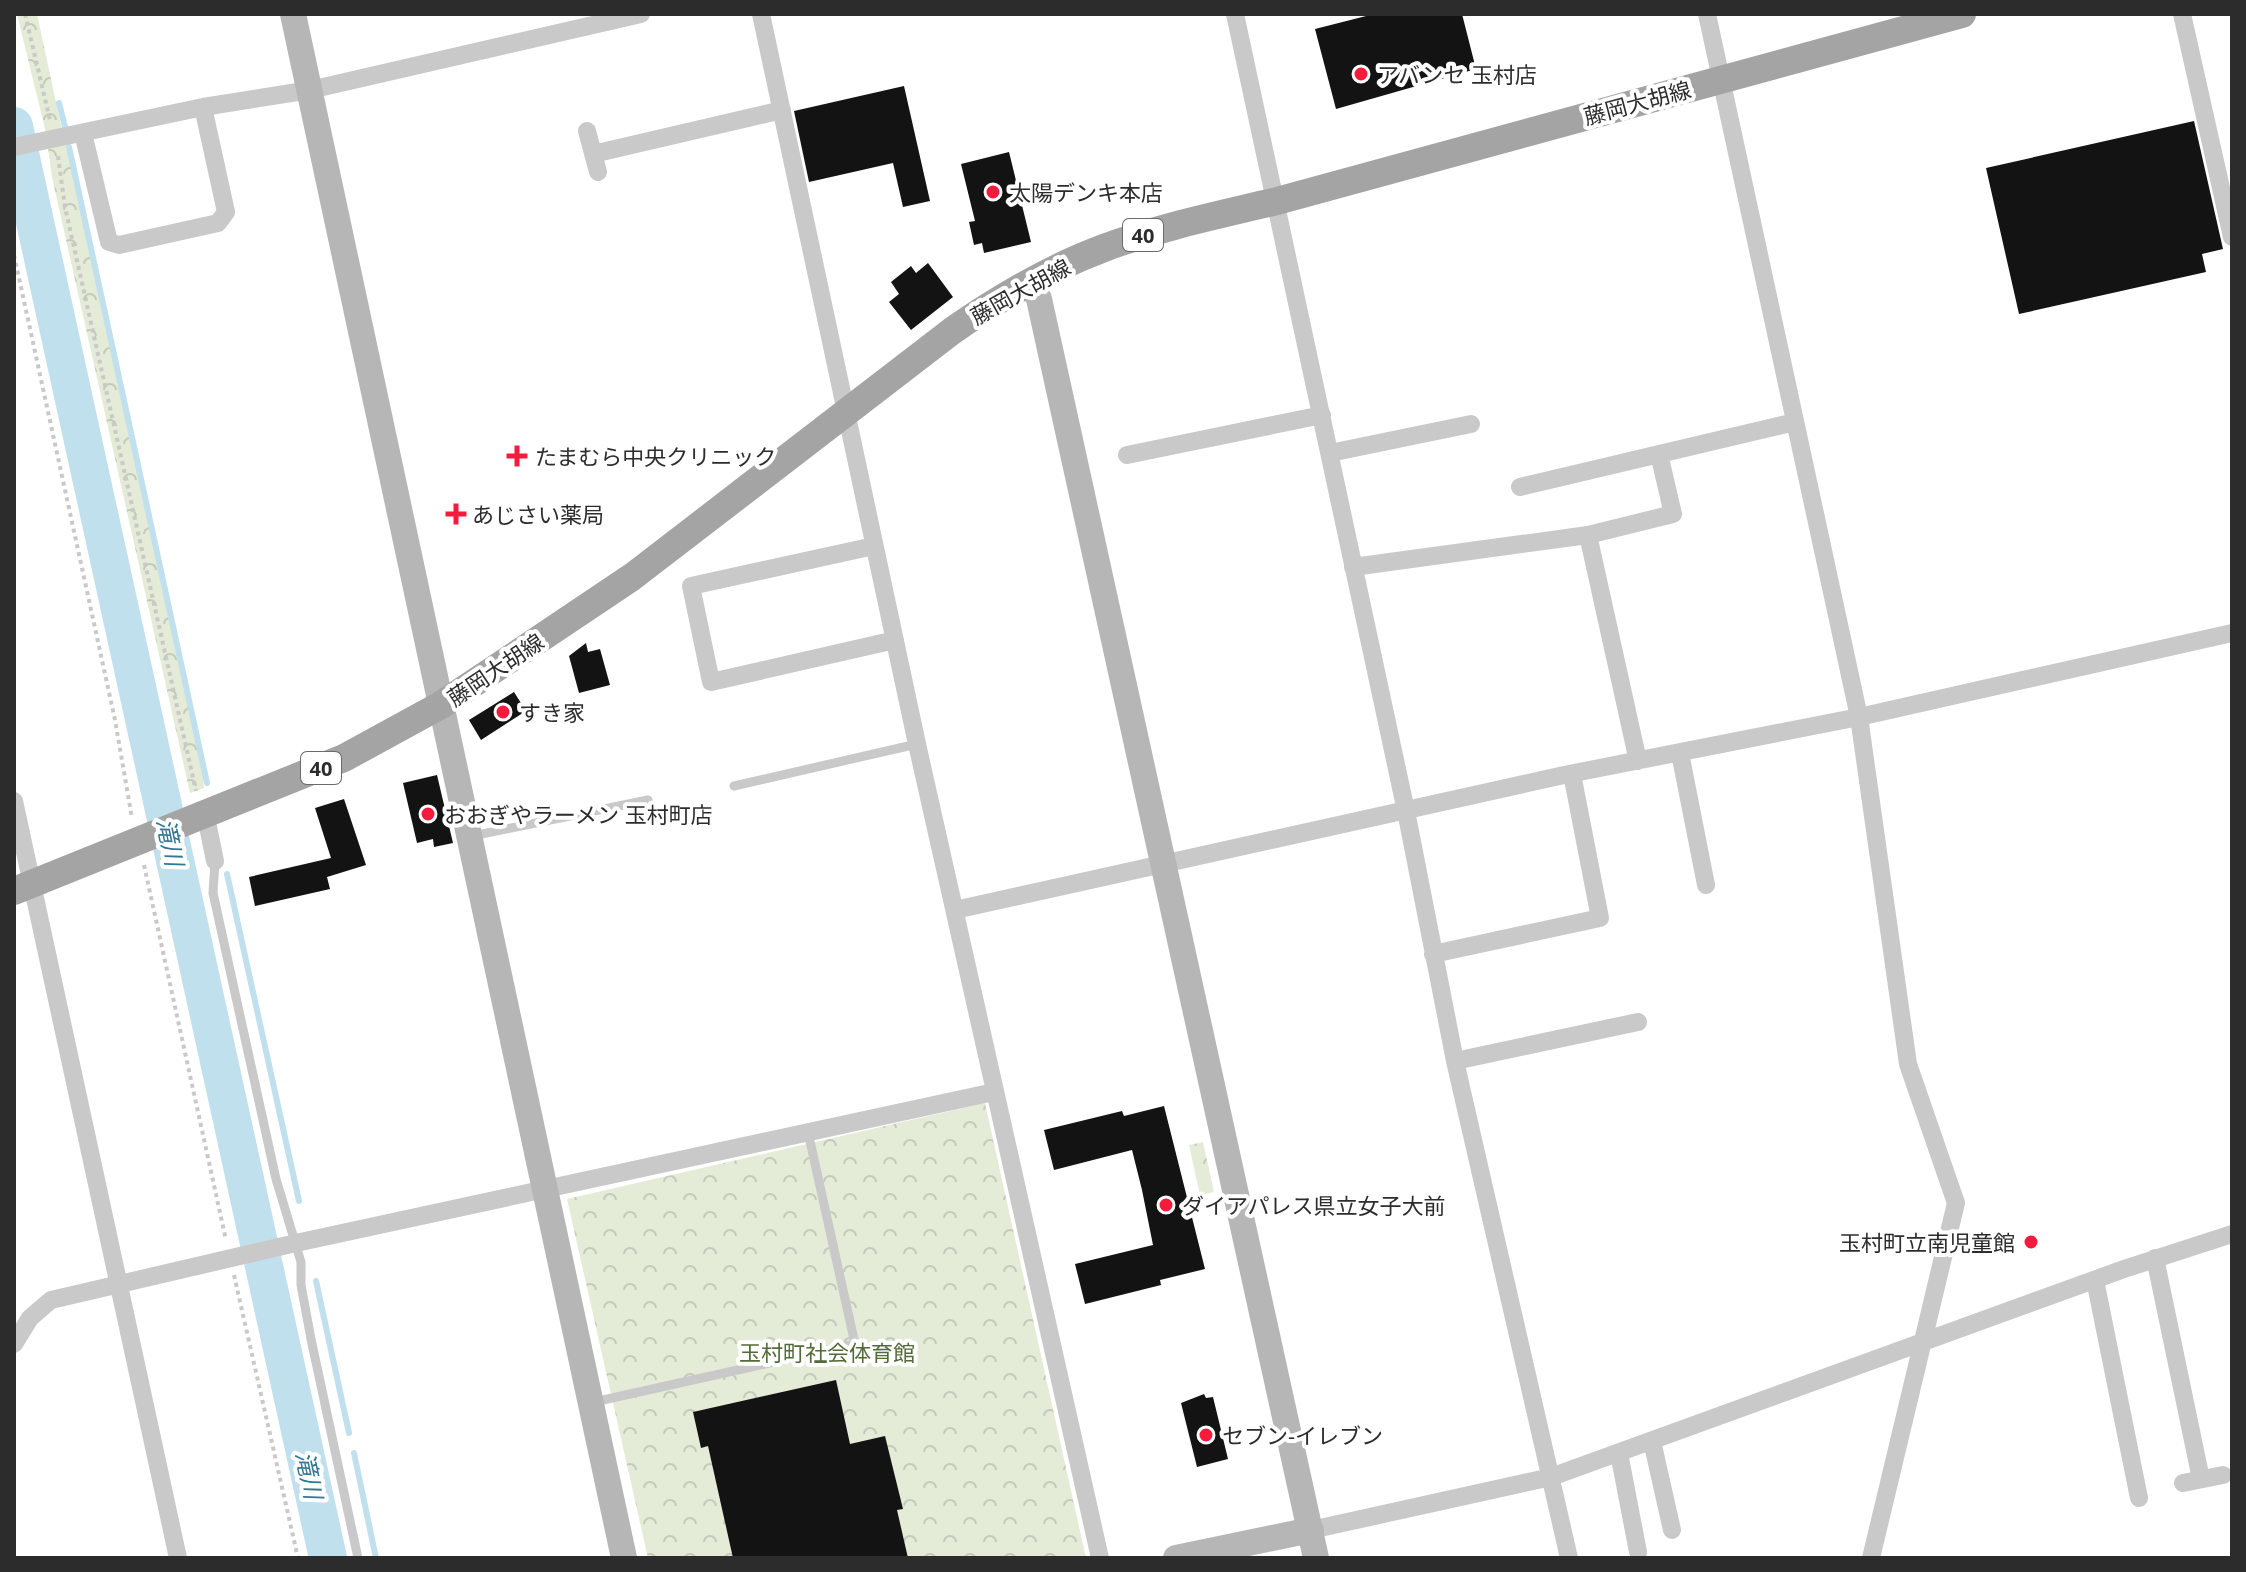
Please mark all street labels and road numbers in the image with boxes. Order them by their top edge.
street label: 藤岡大胡線 [1580,73,1694,131]
road number: 40 [1123,219,1163,251]
street label: 藤岡大胡線 [965,251,1075,331]
street label: 藤岡大胡線 [441,626,549,712]
road number: 40 [301,752,341,784]

